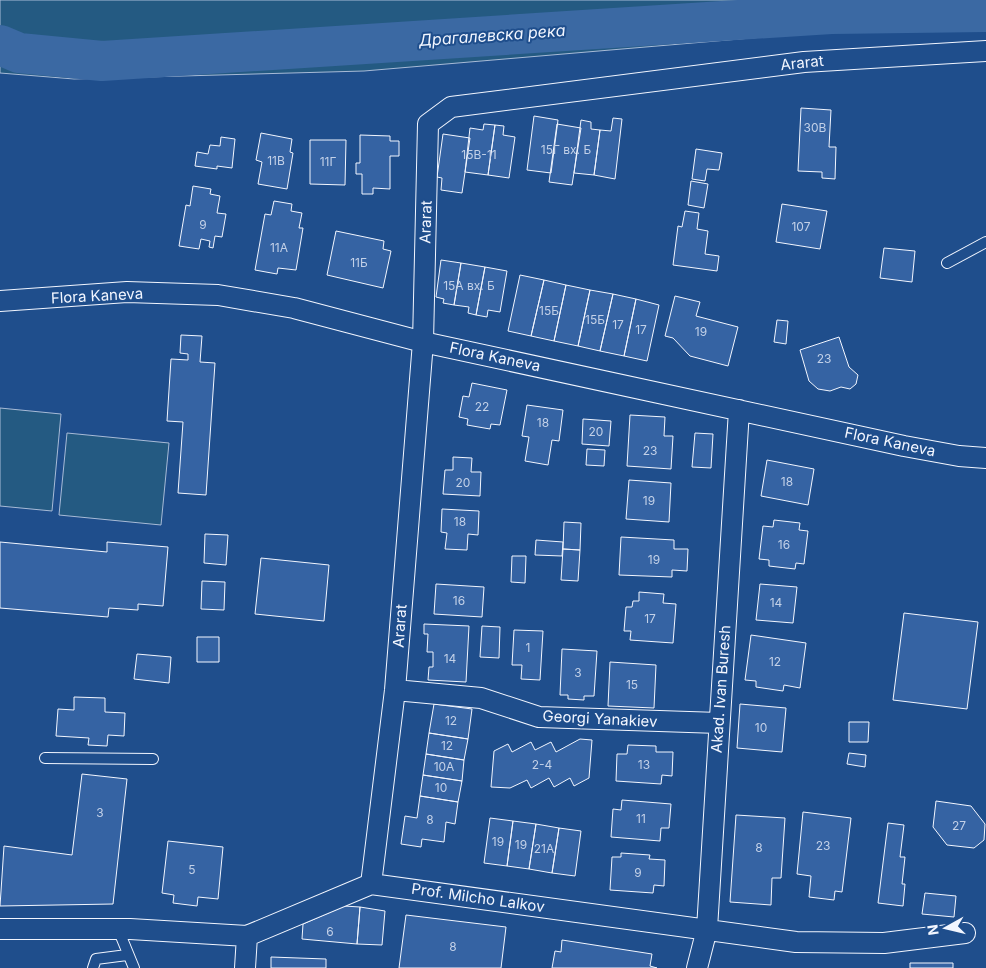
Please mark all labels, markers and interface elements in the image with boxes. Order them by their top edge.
water label: Драгалевска река [417,20,566,50]
street label: Ararat [779,51,825,74]
house number: 30В [804,120,827,135]
house number: 15Г вх. Б [541,142,591,157]
house number: 15В-11 [461,147,497,162]
house number: 11В [267,153,285,168]
house number: 11Г [320,154,336,169]
street label: Ararat [415,200,436,244]
house number: 9 [199,217,207,232]
house number: 107 [791,219,811,234]
house number: 11А [270,240,288,255]
house number: 11Б [350,255,368,270]
house number: 15А вх. Б [443,278,495,293]
street label: Flora Kaneva [50,284,144,307]
house number: 15Б [539,303,559,318]
house number: 15Б [585,312,605,327]
house number: 17 [612,317,624,332]
house number: 17 [635,322,647,337]
house number: 19 [695,324,707,339]
street label: Flora Kaneva [448,338,542,375]
house number: 23 [817,351,831,366]
house number: 22 [475,399,489,414]
house number: 18 [537,415,549,430]
street label: Flora Kaneva [843,423,937,460]
house number: 20 [589,424,603,439]
house number: 23 [643,443,657,458]
house number: 18 [781,474,793,489]
house number: 20 [456,475,470,490]
house number: 19 [643,493,655,508]
house number: 18 [454,514,466,529]
house number: 16 [778,537,790,552]
house number: 19 [648,552,660,567]
house number: 16 [453,593,465,608]
house number: 14 [770,595,783,610]
street label: Ararat [389,604,410,648]
house number: 17 [644,611,656,626]
street label: Akad. Ivan Buresh [707,624,734,754]
house number: 1 [526,640,530,655]
house number: 14 [444,651,457,666]
house number: 12 [769,654,781,669]
house number: 3 [574,665,582,680]
house number: 15 [626,677,638,692]
street label: Georgi Yanakiev [542,706,658,731]
house number: 12 [445,713,457,728]
house number: 10 [755,720,767,735]
house number: 12 [441,738,453,753]
house number: 2-4 [532,757,553,772]
house number: 13 [638,757,650,772]
house number: 10А [434,759,454,774]
house number: 10 [435,780,447,795]
house number: 3 [96,805,104,820]
house number: 11 [636,811,646,826]
house number: 8 [426,812,434,827]
house number: 27 [952,818,966,833]
house number: 19 [492,834,504,849]
house number: 19 [515,837,527,852]
house number: 23 [816,838,830,853]
house number: 8 [755,840,763,855]
house number: 21А [534,841,554,856]
house number: 5 [188,862,196,877]
house number: 9 [634,865,642,880]
street label: Prof. Milcho Lalkov [410,879,546,916]
north arrow [921,903,971,953]
text: N [923,923,942,936]
house number: 6 [326,924,334,939]
house number: 8 [449,939,457,954]

